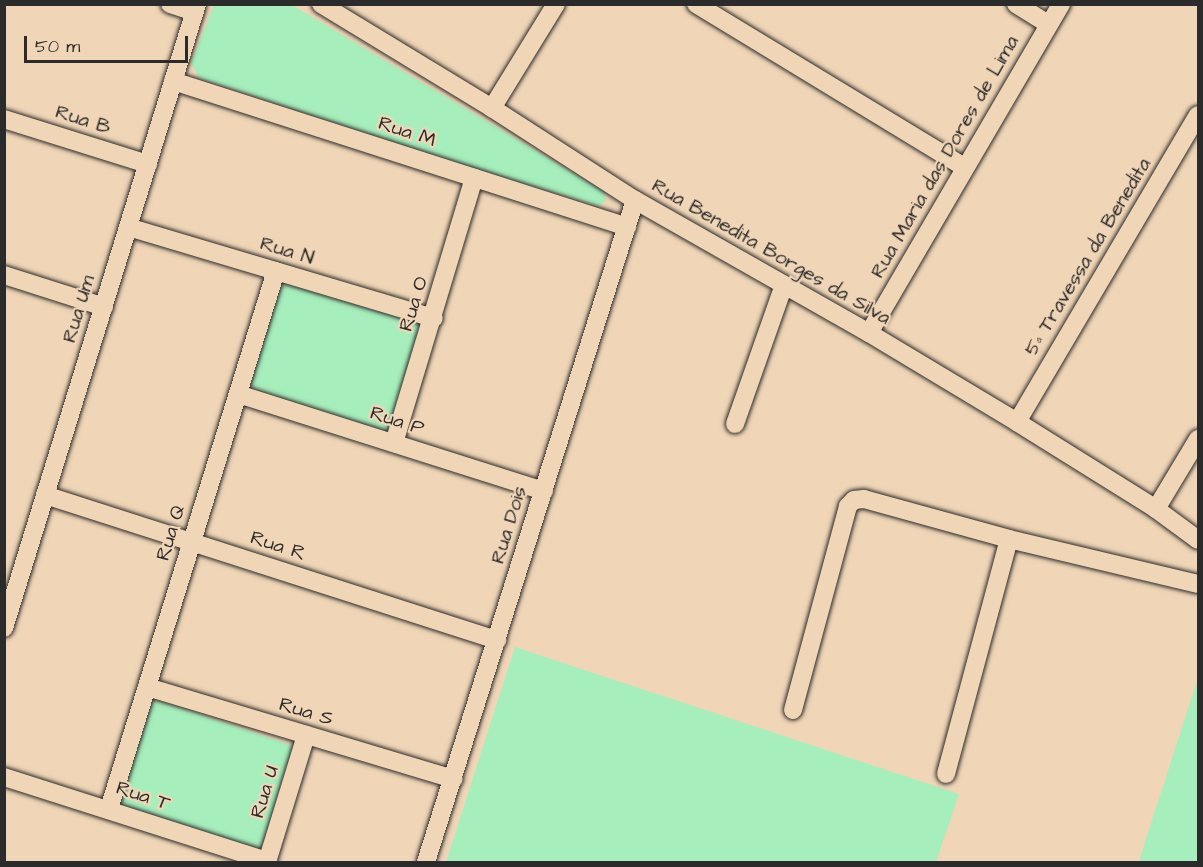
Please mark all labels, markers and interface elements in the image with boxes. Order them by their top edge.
scale bar [27,24,190,62]
street label: Rua Maria das Dores de Lima [866,32,1024,282]
text: 50 m [35,34,80,59]
street label: Rua B [52,100,114,140]
street label: Rua M [375,111,439,153]
street label: 5ª Travessa da Benedita [1019,154,1157,360]
street label: Rua Benedita Borges da Silva [647,174,895,330]
street label: Rua N [257,231,317,271]
street label: Rua Um [57,272,101,346]
street label: Rua O [394,274,434,334]
street label: Rua P [367,401,427,441]
street label: Rua Dois [486,483,532,567]
street label: Rua Q [151,502,191,564]
street label: Rua R [247,526,309,566]
street label: Rua S [276,692,336,732]
street label: Rua U [246,763,284,821]
street label: Rua T [113,776,173,816]

